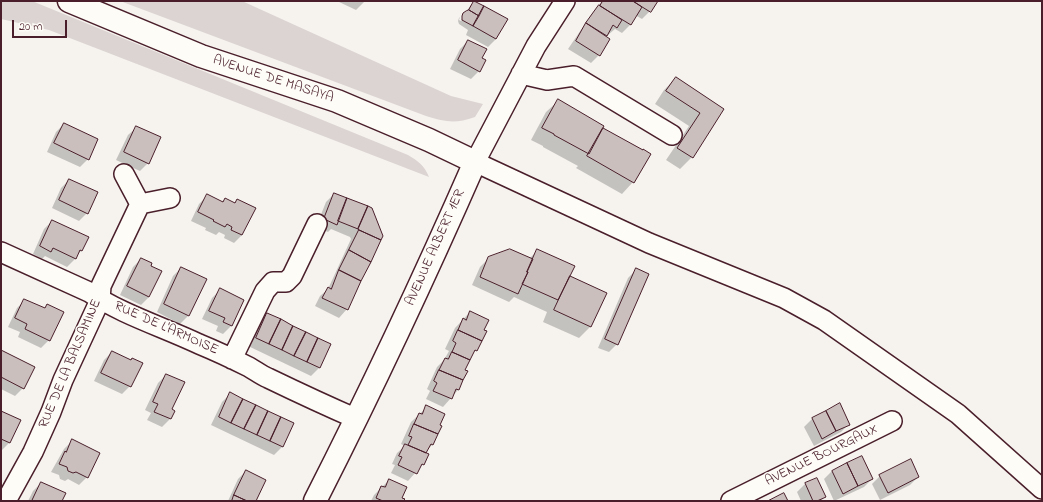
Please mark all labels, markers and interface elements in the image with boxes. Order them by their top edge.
scale bar [14,12,69,38]
text: 20 m [19,18,42,36]
street label: AVENUE DE MASAYA [210,53,336,107]
street label: AVENUE ALBERT 1ER [403,187,469,309]
street label: RUE DE LA BALSAMINE [36,297,106,431]
street label: RUE DE L'ARMOISE [111,298,221,360]
street label: AVENUE BOURGAUX [763,421,881,491]

